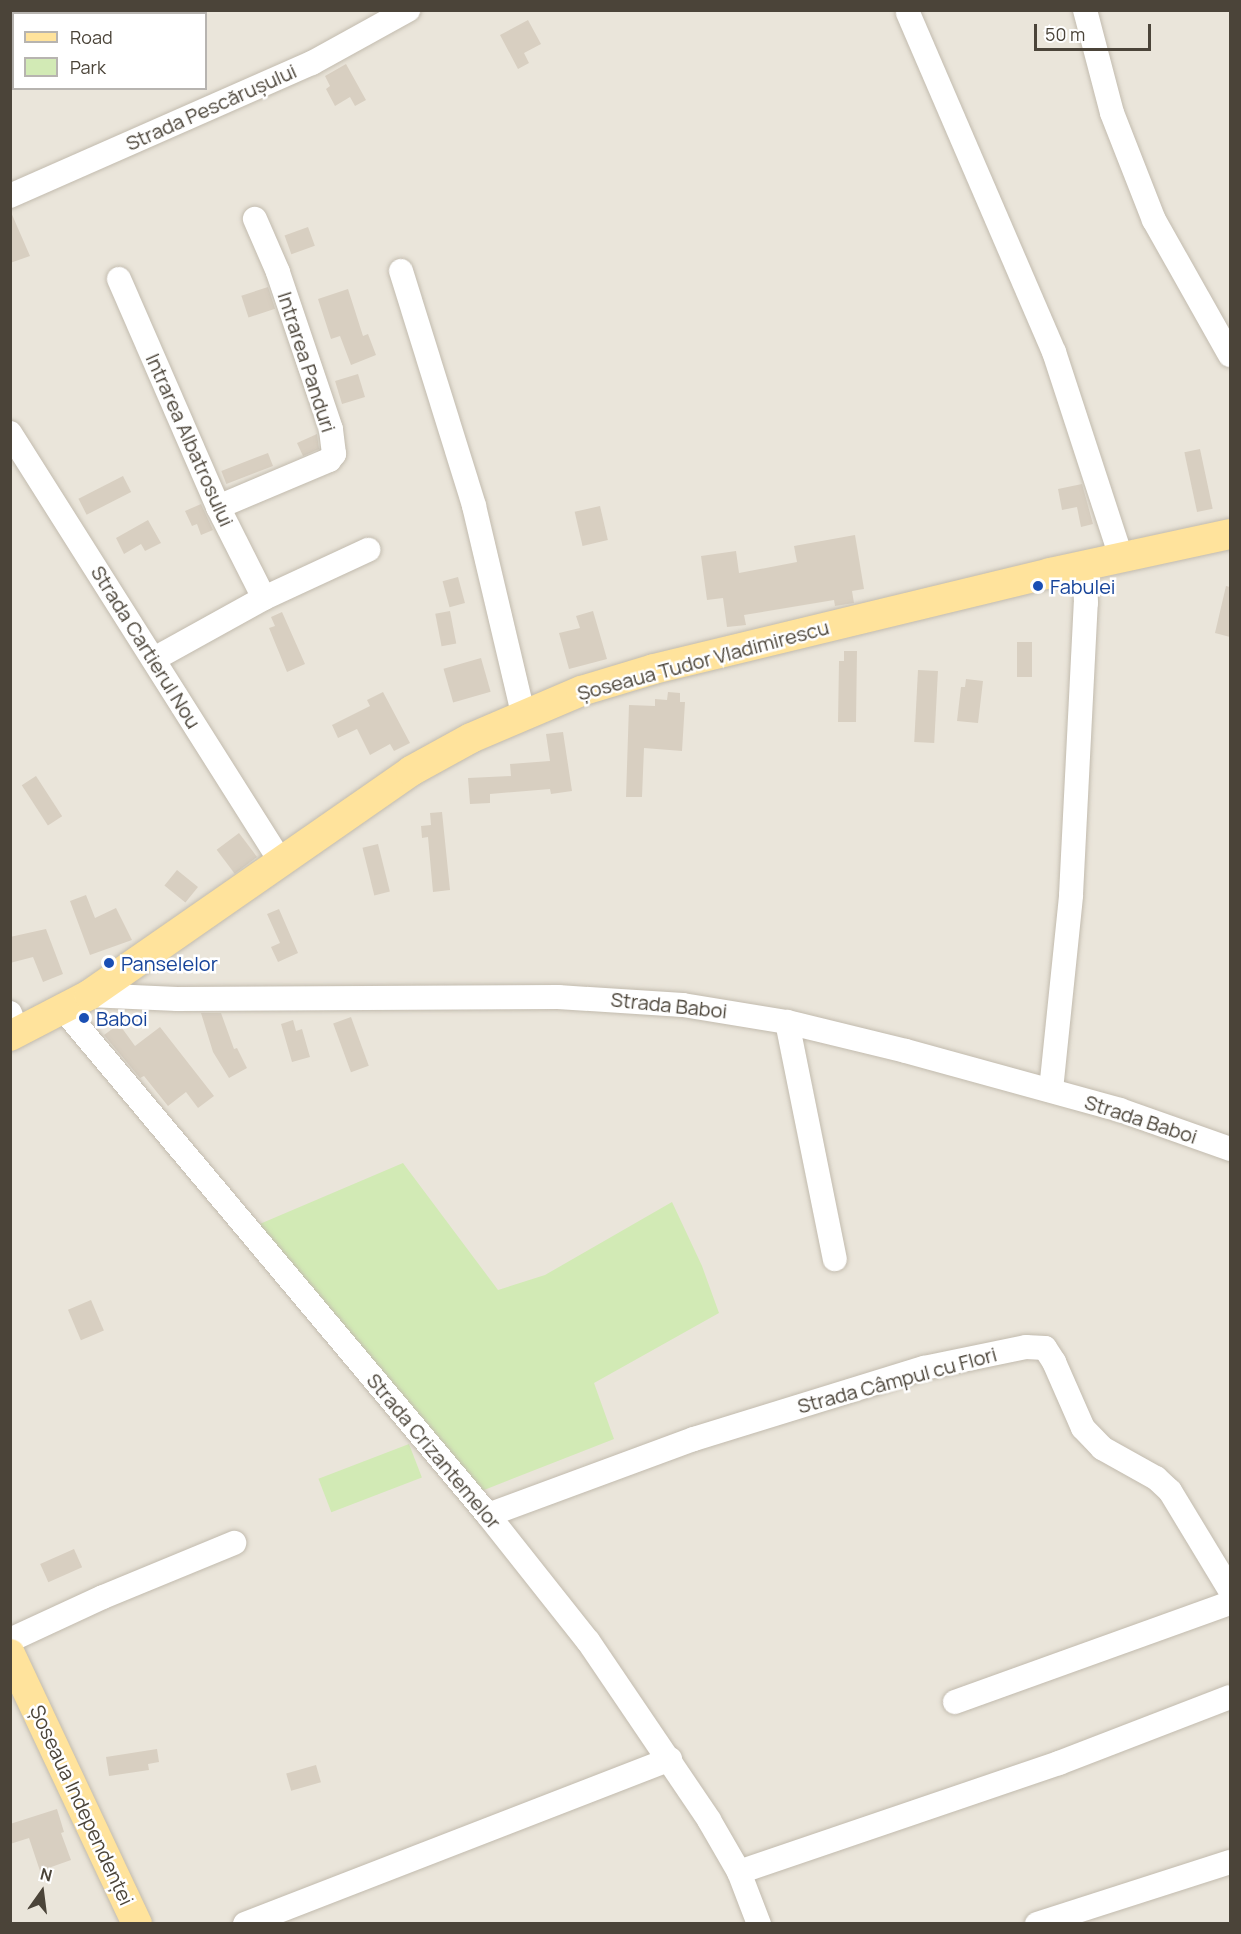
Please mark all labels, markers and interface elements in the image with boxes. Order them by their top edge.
legend [12,12,207,90]
scale bar [1037,12,1154,50]
text: 50 m [1045,22,1085,46]
text: Road [70,25,113,49]
text: Park [70,55,106,79]
street label: Strada Pescărușului [122,59,300,155]
street label: Intrarea Panduri [273,289,341,435]
street label: Intrarea Albatrosului [141,350,239,530]
street label: Strada Cartierul Nou [86,561,206,733]
place label: Fabulei [1050,574,1116,598]
marker: Fabulei [1031,579,1045,593]
street label: Șoseaua Tudor Vladimirescu [575,615,831,705]
place label: Panselelor [121,951,218,975]
marker: Panselelor [102,956,116,970]
street label: Strada Baboi [610,987,728,1023]
place label: Baboi [96,1006,148,1030]
marker: Baboi [77,1011,91,1025]
street label: Strada Baboi [1082,1090,1200,1148]
street label: Strada Câmpul cu Flori [795,1342,999,1418]
street label: Strada Crizantemelor [362,1368,506,1534]
street label: Șoseaua Independenței [25,1701,139,1909]
north arrow [12,1862,72,1922]
text: N [38,1862,55,1887]

